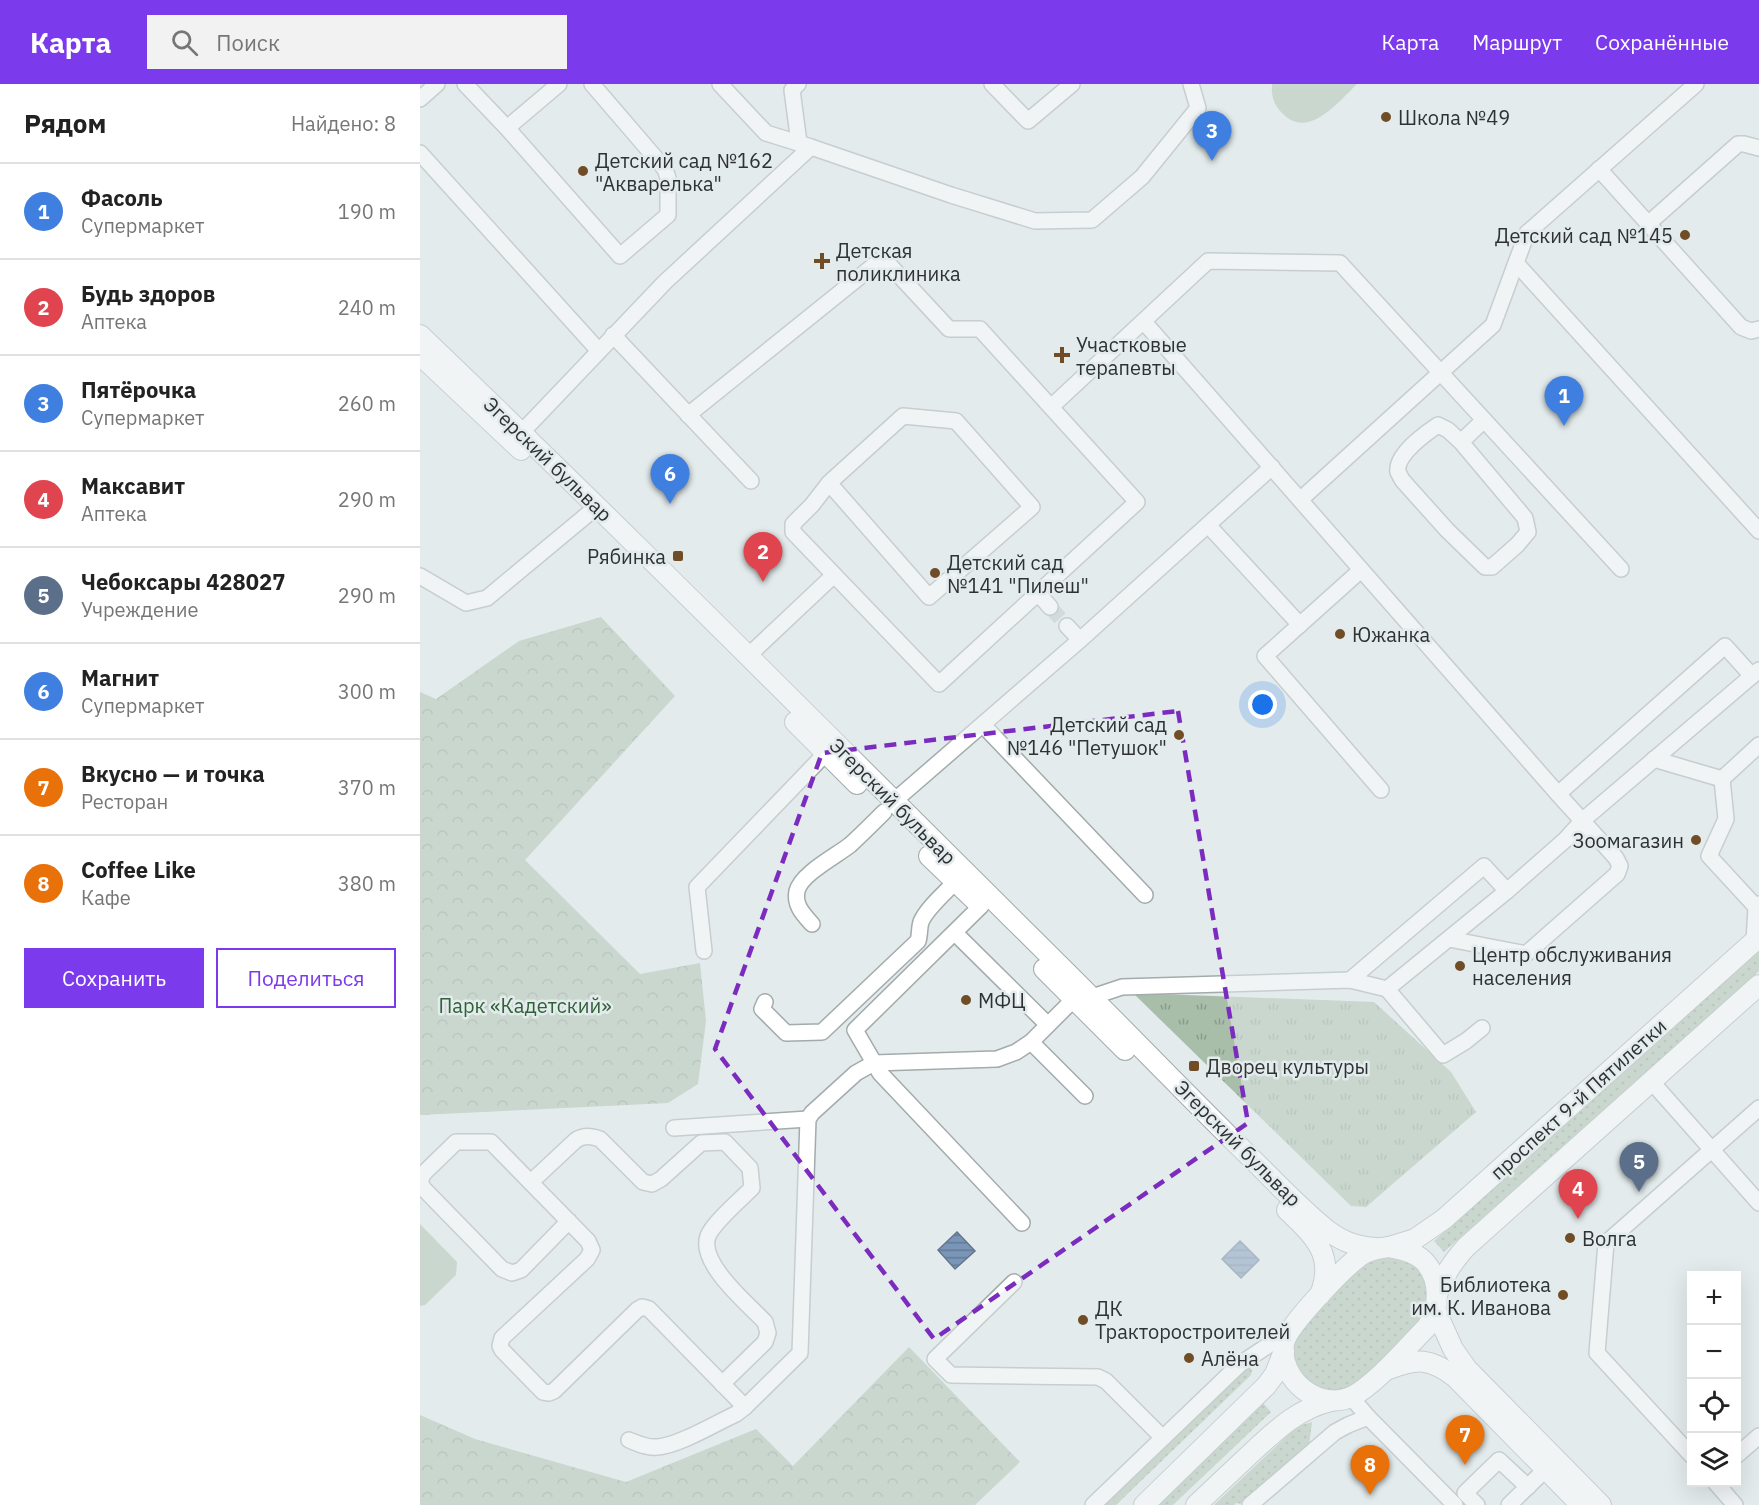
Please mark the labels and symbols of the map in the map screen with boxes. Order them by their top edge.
place label: Школа №49 [1398,104,1510,131]
marker: Школа №49 [1379,110,1393,124]
pin: 3 [1192,112,1232,161]
place label: Детский сад №162 "Акварелька" [595,147,773,197]
marker: Детский сад №162 "Акварелька" [576,164,590,178]
place label: Детский сад №145 [1495,222,1673,249]
marker: Детский сад №145 [1678,228,1692,242]
place label: Детская поликлиника [836,237,961,287]
marker: Детская поликлиника [813,252,831,270]
place label: Участковые терапевты [1076,331,1187,381]
marker: Участковые терапевты [1053,346,1071,364]
pin: 1 [1544,376,1584,426]
street label: Эгерский бульвар [478,391,618,527]
pin: 6 [650,454,690,504]
pin: 2 [744,532,782,582]
place label: Рябинка [587,543,666,570]
marker: Рябинка [671,549,685,563]
place label: Детский сад №141 "Пилеш" [947,549,1089,599]
marker: Детский сад №141 "Пилеш" [928,566,942,580]
place label: Южанка [1352,621,1430,648]
marker: Южанка [1333,627,1347,641]
your location [1248,690,1277,719]
place label: Детский сад №146 "Петушок" [1007,711,1167,761]
marker: Детский сад №146 "Петушок" [1172,728,1186,742]
street label: Эгерский бульвар [824,732,962,870]
place label: Зоомагазин [1573,827,1684,854]
marker: Зоомагазин [1689,833,1703,847]
place label: Центр обслуживания населения [1472,941,1672,991]
marker: Центр обслуживания населения [1453,959,1467,973]
place label: МФЦ [978,987,1026,1014]
park label: Парк «Кадетский» [438,992,612,1019]
marker: МФЦ [959,993,973,1007]
street label: проспект 9-й Пятилетки [1484,1013,1672,1185]
place label: Дворец культуры [1206,1053,1369,1080]
marker: Дворец культуры [1187,1059,1201,1073]
street label: Эгерский бульвар [1169,1074,1307,1212]
pin: 5 [1620,1142,1658,1192]
pin: 4 [1558,1170,1598,1219]
place label: Волга [1582,1225,1637,1252]
marker: Волга [1563,1231,1577,1245]
place label: Библиотека им. К. Иванова [1411,1271,1551,1321]
marker: Библиотека им. К. Иванова [1556,1288,1570,1302]
place label: ДК Тракторостроителей [1095,1295,1290,1345]
marker: ДК Тракторостроителей [1076,1313,1090,1327]
place label: Алёна [1201,1345,1259,1372]
marker: Алёна [1182,1351,1196,1365]
pin: 7 [1446,1416,1484,1465]
pin: 8 [1350,1446,1390,1495]

